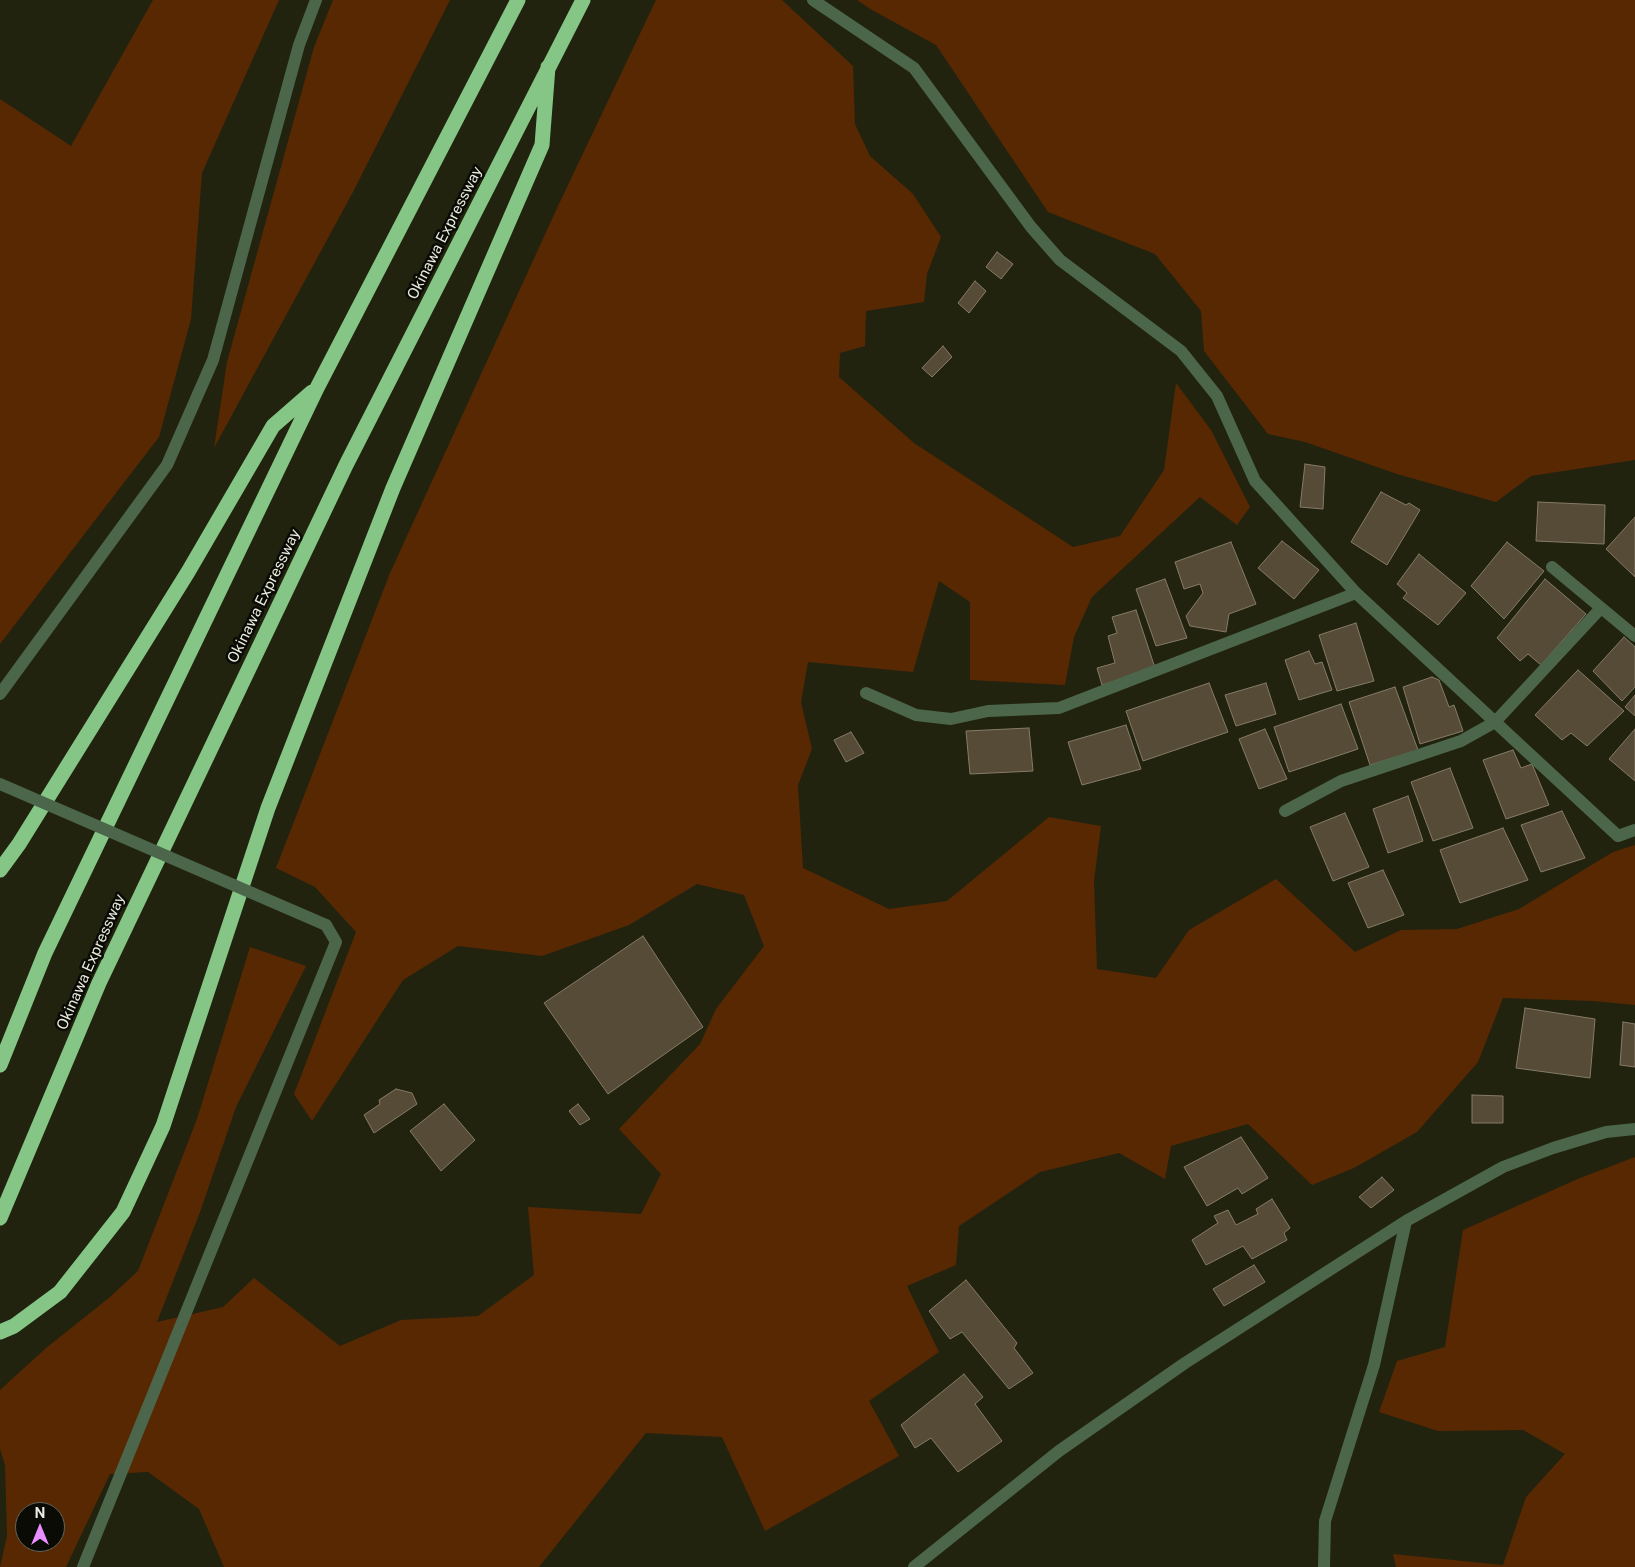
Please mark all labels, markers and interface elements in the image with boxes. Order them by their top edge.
street label: Okinawa Expressway [404,164,486,302]
street label: Okinawa Expressway [224,526,304,666]
street label: Okinawa Expressway [53,891,129,1033]
north arrow [15,1502,65,1552]
text: N [35,1505,45,1521]

